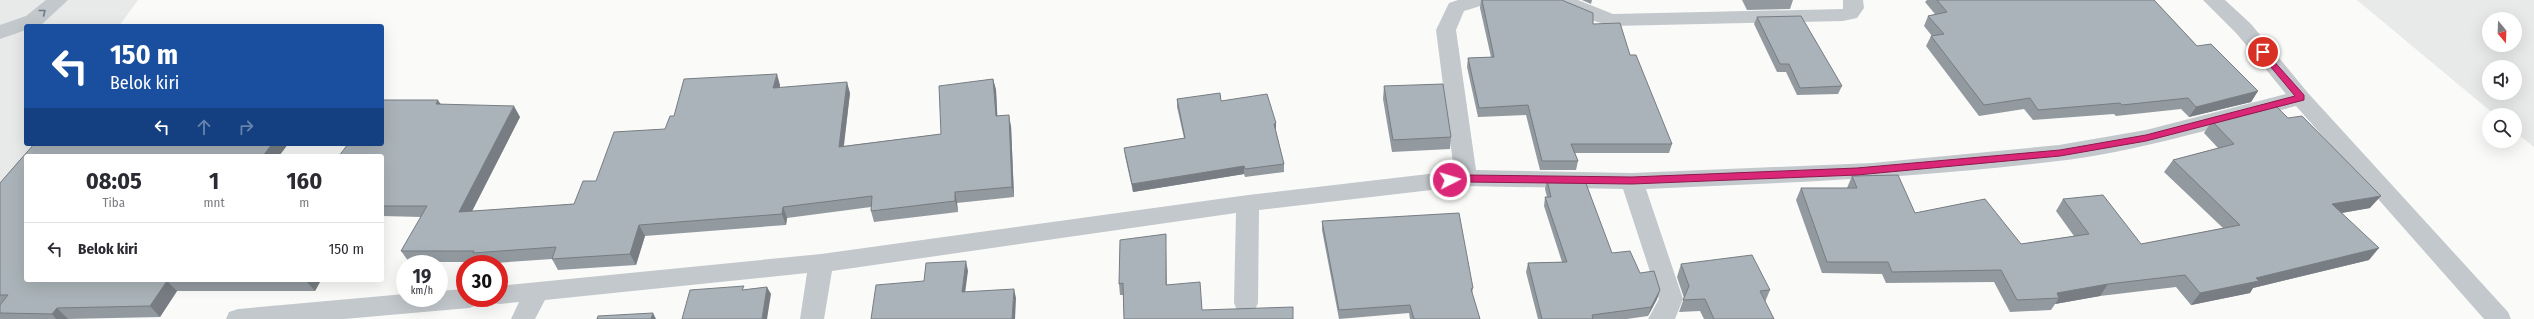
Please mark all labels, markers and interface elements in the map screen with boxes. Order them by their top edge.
one-way arrow [38,10,46,17]
north arrow [2482,12,2522,52]
map controls [2482,12,2522,148]
pin [2246,35,2280,69]
text: 150 m [110,38,178,71]
icon: left [44,40,96,92]
icon: arrive [2252,41,2274,63]
button: sound [2482,60,2522,100]
text: Belok kiri [110,72,179,94]
button: search [2482,108,2522,148]
icon: left [151,116,173,138]
icon: ahead [193,116,215,138]
icon: right [235,116,257,138]
position arrow [1429,159,1471,201]
text: 08:05 [86,167,142,195]
text: 1 [209,167,219,195]
text: 160 [286,167,322,195]
text: Tiba [103,195,125,210]
text: mnt [204,195,225,210]
text: m [299,195,309,210]
icon: left [44,238,66,260]
text: Belok kiri [78,240,138,258]
text: 150 m [328,240,364,258]
speed limit sign: 30 [456,255,508,307]
text: 19 [413,264,431,288]
text: km/h [411,285,433,297]

